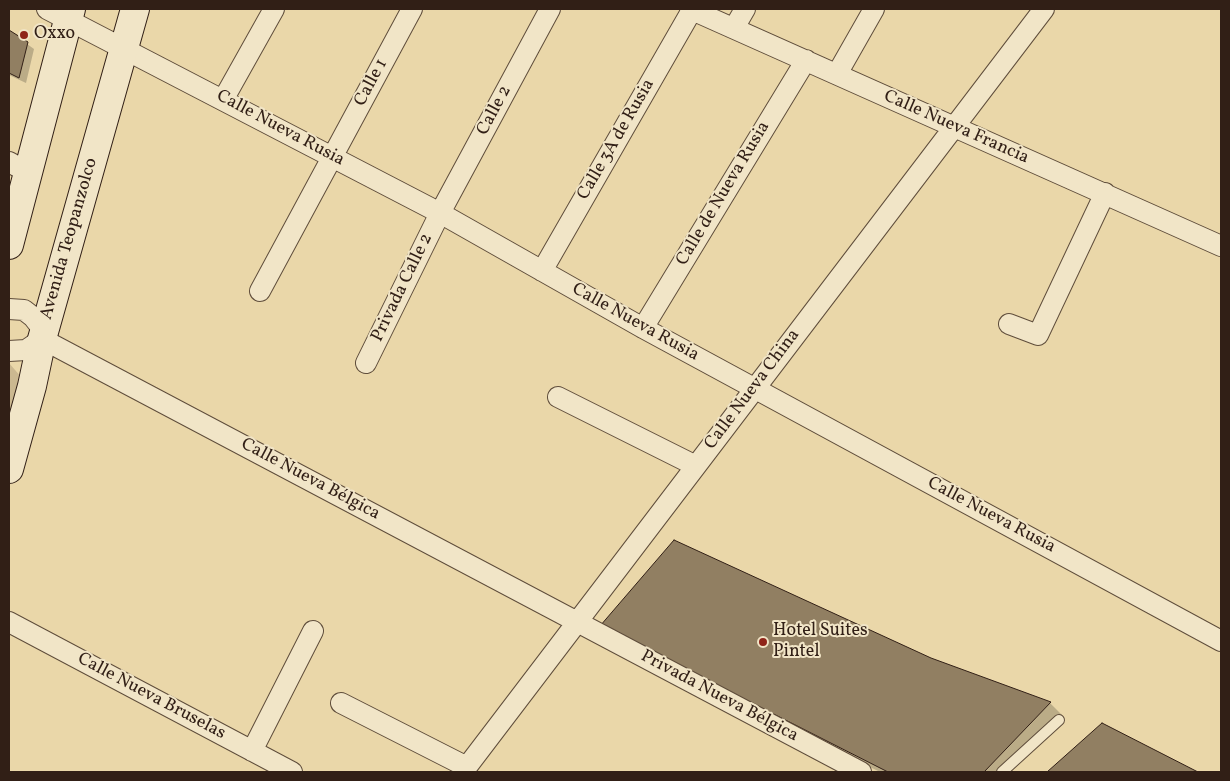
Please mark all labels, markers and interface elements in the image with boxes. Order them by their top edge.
place label: Oxxo [34,24,75,46]
marker: Oxxo [18,29,30,41]
street label: Calle 1 [351,56,393,110]
street label: Calle 3A de Rusia [574,76,660,204]
street label: Calle 2 [473,82,517,140]
street label: Calle Nueva Rusia [212,86,348,172]
street label: Calle Nueva Francia [880,86,1032,170]
street label: Calle de Nueva Rusia [672,118,776,270]
street label: Avenida Teopanzolco [37,156,103,322]
street label: Privada Calle 2 [367,230,439,346]
street label: Calle Nueva Rusia [568,279,702,367]
street label: Calle Nueva China [701,326,805,454]
street label: Calle Nueva Bélgica [237,434,383,526]
street label: Calle Nueva Rusia [923,473,1059,559]
place label: Hotel Suites Pintel [773,621,868,664]
marker: Hotel Suites Pintel [757,636,769,648]
street label: Privada Nueva Bélgica [637,646,801,748]
street label: Calle Nueva Bruselas [73,649,229,745]

